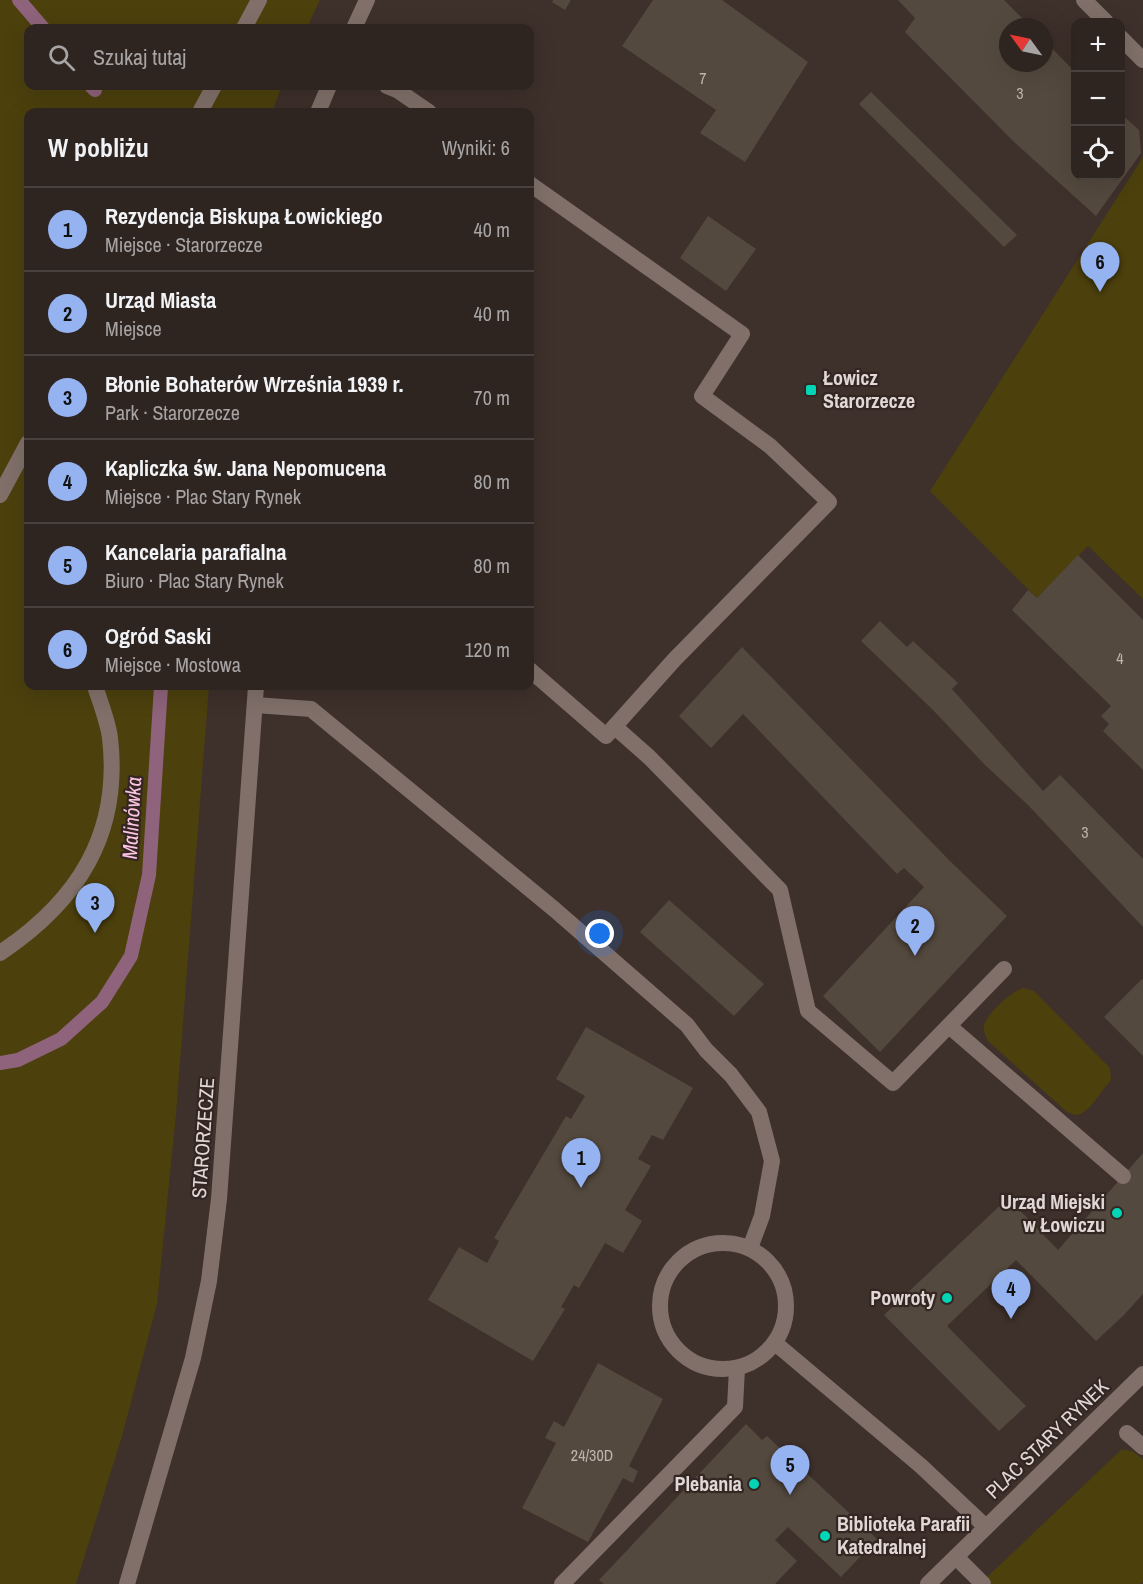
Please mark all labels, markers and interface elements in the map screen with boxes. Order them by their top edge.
north arrow [999,18,1053,72]
map controls [1071,18,1125,180]
button: + [1071,18,1125,72]
search box [24,24,534,90]
icon: search [45,41,78,74]
text: Szukaj tutaj [93,42,186,72]
house number: 7 [699,67,707,89]
button: − [1071,72,1125,126]
house number: 3 [1016,82,1024,104]
button: locate [1071,126,1125,180]
text: W pobliżu [48,130,149,165]
text: Wyniki: 6 [442,134,510,161]
text: Rezydencja Biskupa Łowickiego [105,201,383,231]
text: 1 [63,216,72,243]
text: 40 m [474,216,510,243]
text: Miejsce · Starorzecze [105,231,263,258]
pin: 6 [1080,242,1120,292]
text: Urząd Miasta [105,285,216,315]
text: 2 [63,300,72,327]
text: 40 m [474,300,510,327]
text: Miejsce [105,315,162,342]
place label: Łowicz Starorzecze [823,364,915,414]
text: Błonie Bohaterów Września 1939 r. [105,369,403,399]
marker: Łowicz Starorzecze [804,383,818,397]
text: 3 [63,384,72,411]
text: 70 m [474,384,510,411]
text: Park · Starorzecze [105,399,240,426]
text: Kapliczka św. Jana Nepomucena [105,453,386,483]
text: 4 [63,468,72,495]
text: 80 m [474,468,510,495]
text: Miejsce · Plac Stary Rynek [105,483,301,510]
text: Kancelaria parafialna [105,537,287,567]
text: 5 [63,552,72,579]
text: 80 m [474,552,510,579]
text: Biuro · Plac Stary Rynek [105,567,284,594]
text: Ogród Saski [105,621,211,651]
text: 6 [63,636,72,663]
text: 120 m [464,636,510,663]
house number: 4 [1116,647,1124,669]
text: Miejsce · Mostowa [105,651,241,678]
water label: Malinówka [115,776,148,860]
house number: 3 [1081,821,1089,843]
pin: 3 [76,884,115,933]
pin: 2 [896,906,934,956]
your location [585,919,614,948]
street label: STARORZECZE [185,1077,220,1199]
pin: 1 [562,1138,600,1188]
place label: Urząd Miejski w Łowiczu [1000,1188,1105,1238]
marker: Urząd Miejski w Łowiczu [1110,1206,1124,1220]
pin: 4 [992,1270,1030,1319]
place label: Powroty [870,1284,936,1311]
marker: Powroty [940,1291,954,1305]
street label: PLAC STARY RYNEK [979,1373,1114,1504]
house number: 24/30D [571,1444,613,1466]
pin: 5 [770,1446,810,1495]
place label: Plebania [675,1470,742,1497]
marker: Plebania [747,1477,761,1491]
place label: Biblioteka Parafii Katedralnej [837,1510,970,1560]
marker: Biblioteka Parafii Katedralnej [818,1529,832,1543]

